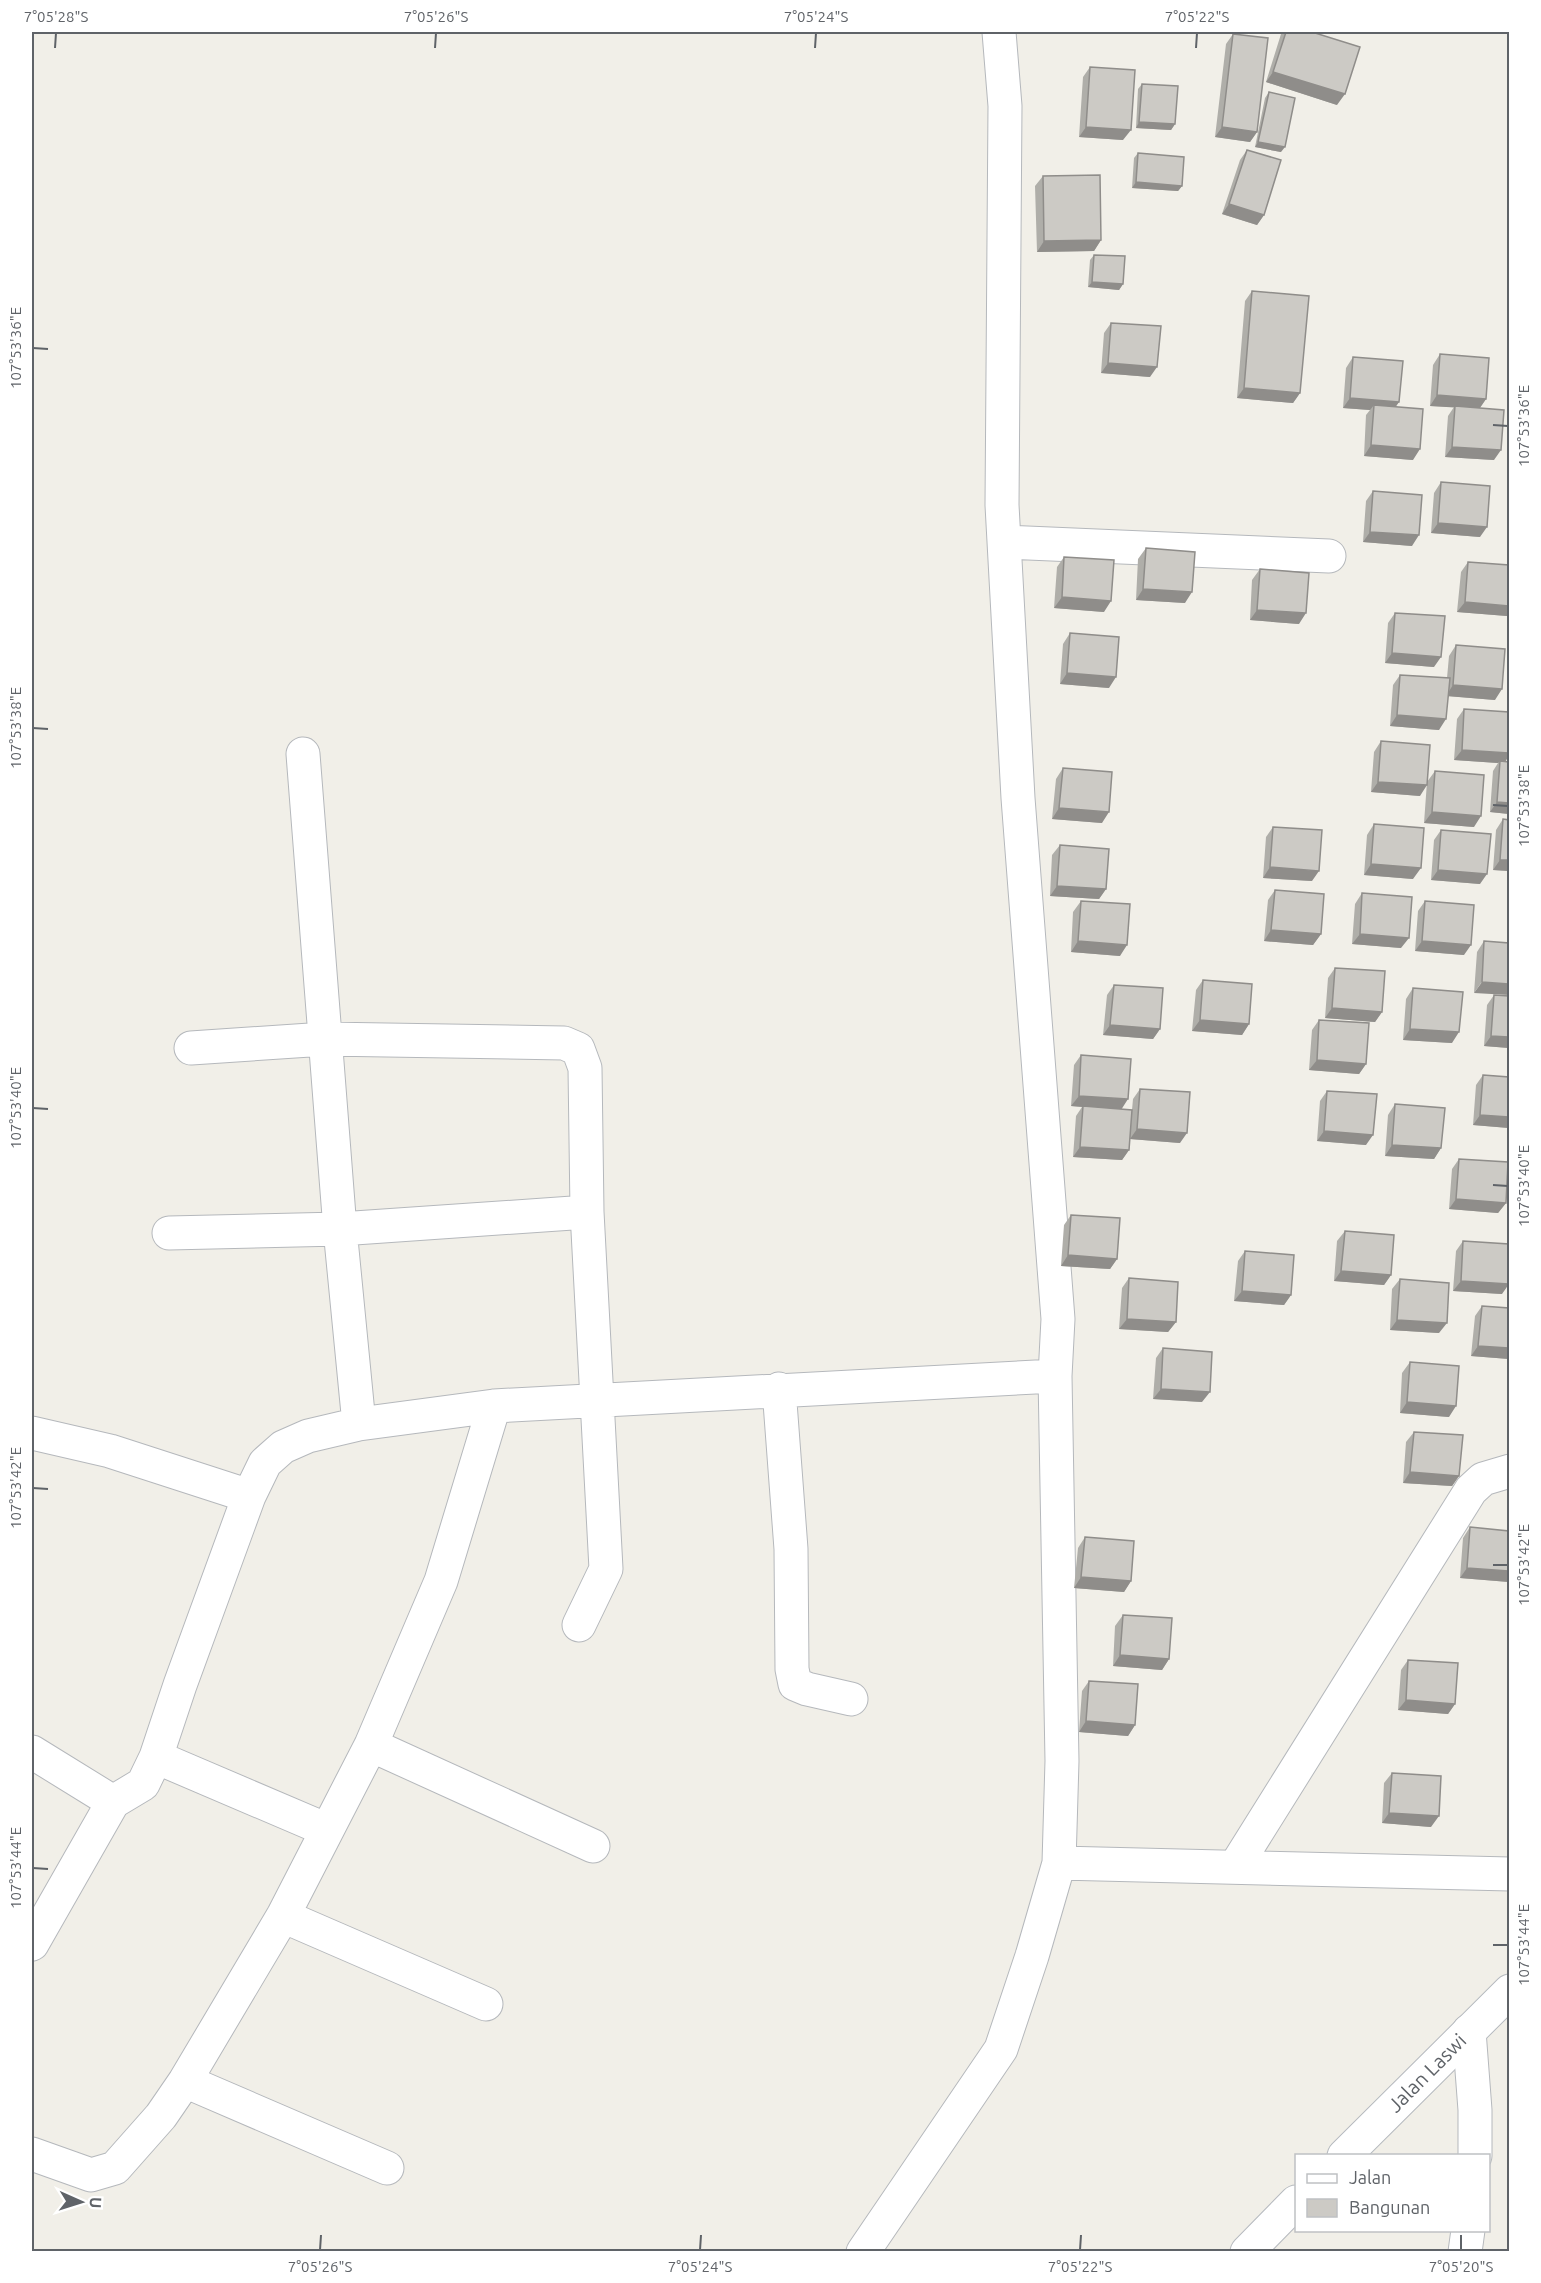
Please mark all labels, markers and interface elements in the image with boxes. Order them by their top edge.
text: 7°05'28"S [24,8,88,25]
text: 7°05'26"S [404,8,468,25]
text: 7°05'24"S [784,8,848,25]
text: 7°05'22"S [1165,8,1229,25]
text: 107°53'36"E [7,307,24,389]
text: 107°53'36"E [1515,385,1532,467]
text: 107°53'38"E [7,687,24,769]
text: 107°53'38"E [1515,765,1532,847]
text: 107°53'40"E [7,1067,24,1149]
text: 107°53'40"E [1515,1145,1532,1227]
text: 107°53'42"E [7,1447,24,1529]
text: 107°53'42"E [1515,1524,1532,1606]
text: 107°53'44"E [7,1827,24,1909]
text: 107°53'44"E [1515,1904,1532,1986]
street label: Jalan Laswi [1383,2029,1471,2117]
legend [1295,2154,1490,2232]
text: Jalan [1349,2167,1391,2187]
north arrow [51,2172,111,2232]
text: U [87,2197,105,2209]
text: Bangunan [1349,2197,1430,2217]
text: 7°05'26"S [288,2258,352,2275]
text: 7°05'24"S [668,2258,732,2275]
text: 7°05'22"S [1048,2258,1112,2275]
text: 7°05'20"S [1429,2258,1493,2275]

